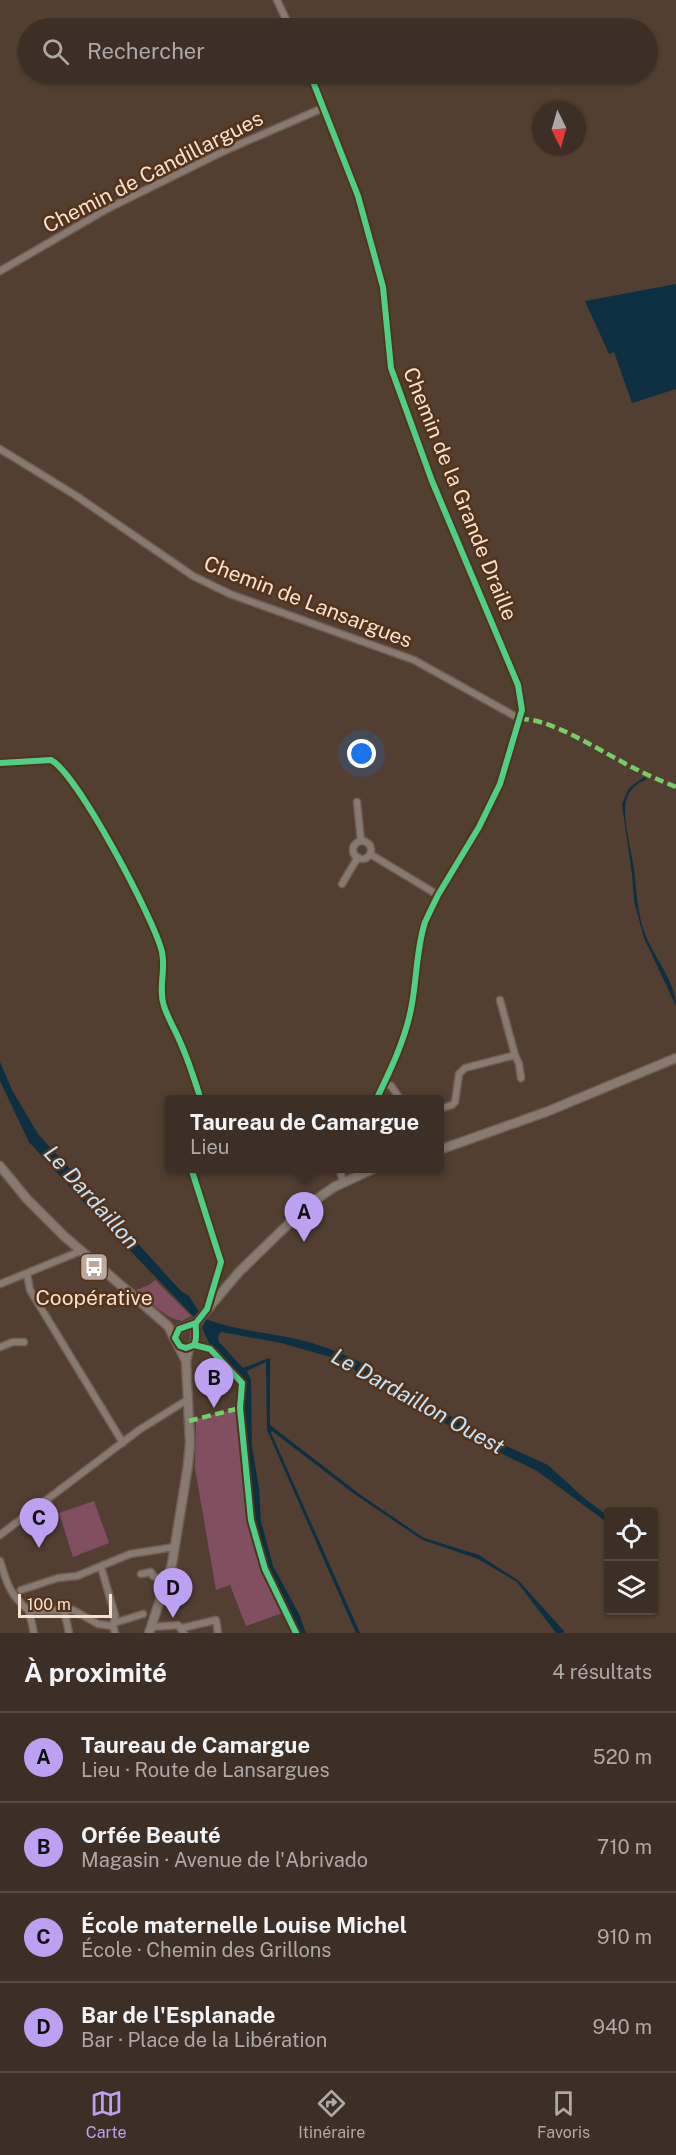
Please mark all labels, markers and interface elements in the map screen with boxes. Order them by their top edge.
search box [18,18,658,84]
icon: search [39,35,72,68]
text: Rechercher [87,38,205,64]
north arrow [532,102,586,156]
street label: Chemin de Candillargues [39,105,267,238]
street label: Chemin de la Grande Draille [398,364,523,624]
street label: Chemin de Lansargues [200,550,416,653]
your location [347,739,376,768]
popup [165,1095,444,1173]
text: Taureau de Camargue [190,1109,419,1135]
text: Lieu [190,1135,229,1159]
water label: Le Dardaillon [39,1140,145,1254]
pin: A [284,1192,324,1242]
bus stop icon: Coopérative [78,1251,110,1283]
place label: Coopérative [35,1285,153,1310]
water label: Le Dardaillon Ouest [327,1343,510,1460]
pin: B [194,1358,234,1408]
pin: C [20,1498,58,1548]
map controls [604,1507,658,1615]
button: locate [604,1507,658,1561]
button: layers [604,1561,658,1615]
pin: D [154,1568,192,1618]
scale bar [18,1591,112,1618]
text: 100 m [27,1595,71,1614]
text: À proximité [24,1657,167,1688]
text: 4 résultats [552,1660,652,1684]
text: Taureau de Camargue [81,1732,310,1758]
text: A [36,1745,51,1769]
text: 520 m [593,1745,652,1769]
text: Lieu · Route de Lansargues [81,1758,330,1782]
text: Orfée Beauté [81,1822,221,1848]
text: B [37,1835,50,1859]
text: 710 m [597,1835,652,1859]
text: Magasin · Avenue de l'Abrivado [81,1848,368,1872]
text: École maternelle Louise Michel [81,1912,407,1938]
text: C [36,1925,51,1949]
text: 910 m [597,1925,652,1949]
text: École · Chemin des Grillons [81,1938,331,1962]
text: Bar de l'Esplanade [81,2002,276,2028]
text: D [36,2015,51,2039]
text: 940 m [593,2015,652,2039]
text: Bar · Place de la Libération [81,2028,327,2052]
tab: Carte [86,2087,127,2142]
tab: Itinéraire [298,2087,365,2142]
tab: Favoris [537,2087,590,2142]

